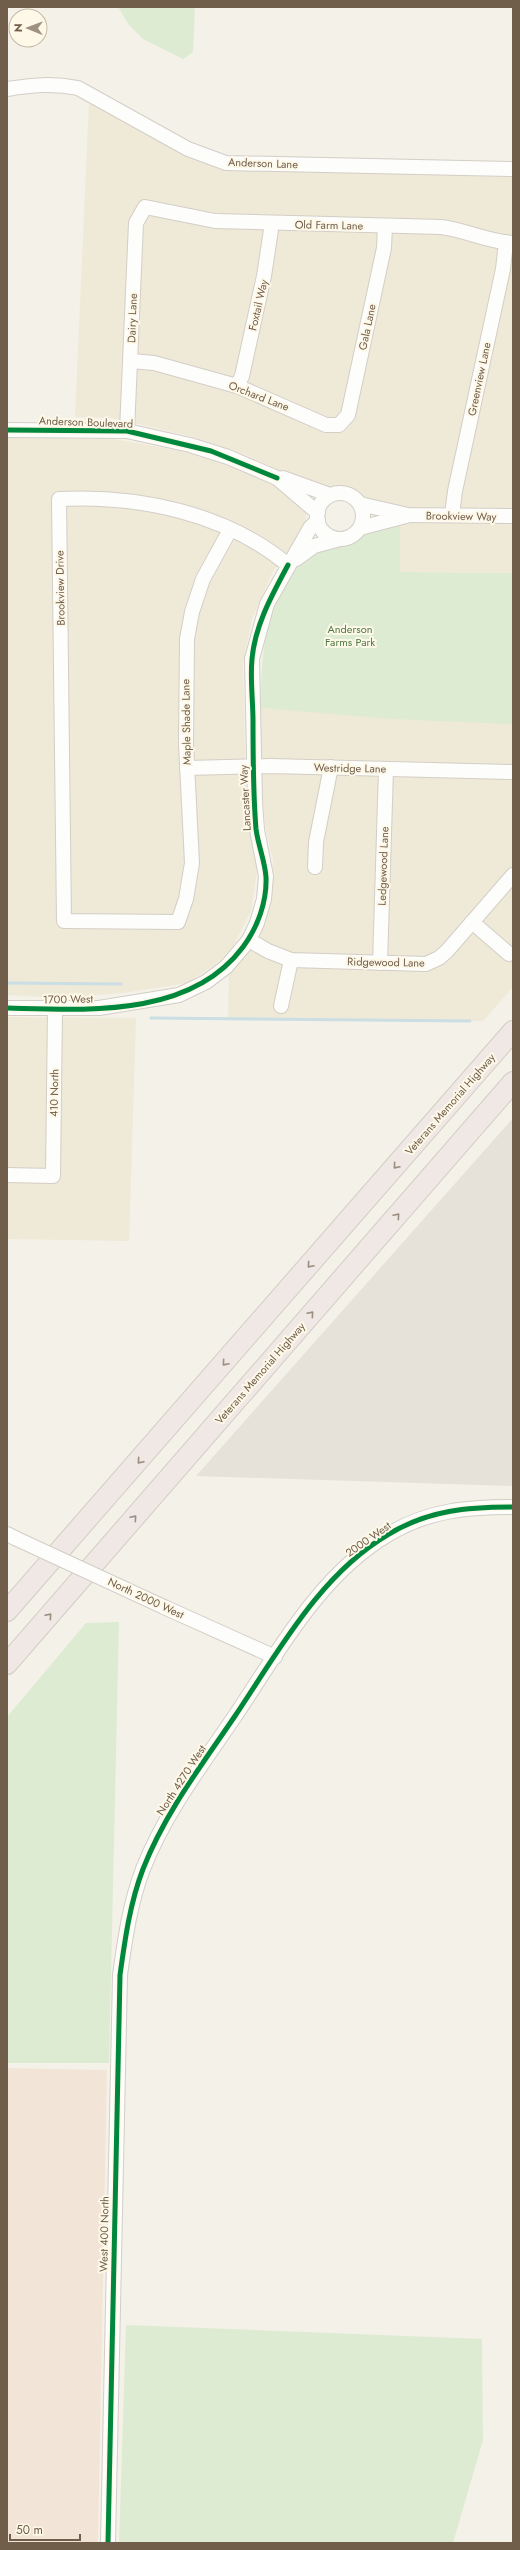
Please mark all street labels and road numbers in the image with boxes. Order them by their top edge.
street label: Anderson Lane [228,154,299,172]
street label: Old Farm Lane [295,216,364,234]
street label: Foxtail Way [244,278,272,332]
street label: Dairy Lane [123,293,141,343]
street label: Gala Lane [354,302,380,351]
street label: Greenview Lane [463,340,495,417]
street label: Orchard Lane [226,377,292,415]
street label: Anderson Boulevard [39,412,133,432]
street label: Brookview Way [426,507,497,525]
street label: Brookview Drive [51,550,69,626]
street label: Maple Shade Lane [177,679,195,765]
street label: Westridge Lane [314,759,387,777]
street label: Lancaster Way [235,764,255,831]
street label: Ledgewood Lane [374,826,392,906]
street label: Ridgewood Lane [347,953,425,971]
street label: 1700 West [43,991,93,1007]
street label: Veterans Memorial Highway [401,1050,499,1158]
street label: 410 North [46,1069,62,1117]
street label: Veterans Memorial Highway [211,1319,309,1427]
street label: 2000 West [342,1517,394,1560]
street label: North 2000 West [105,1573,187,1623]
street label: North 4270 West [152,1741,210,1818]
street label: West 400 North [95,2196,113,2272]

